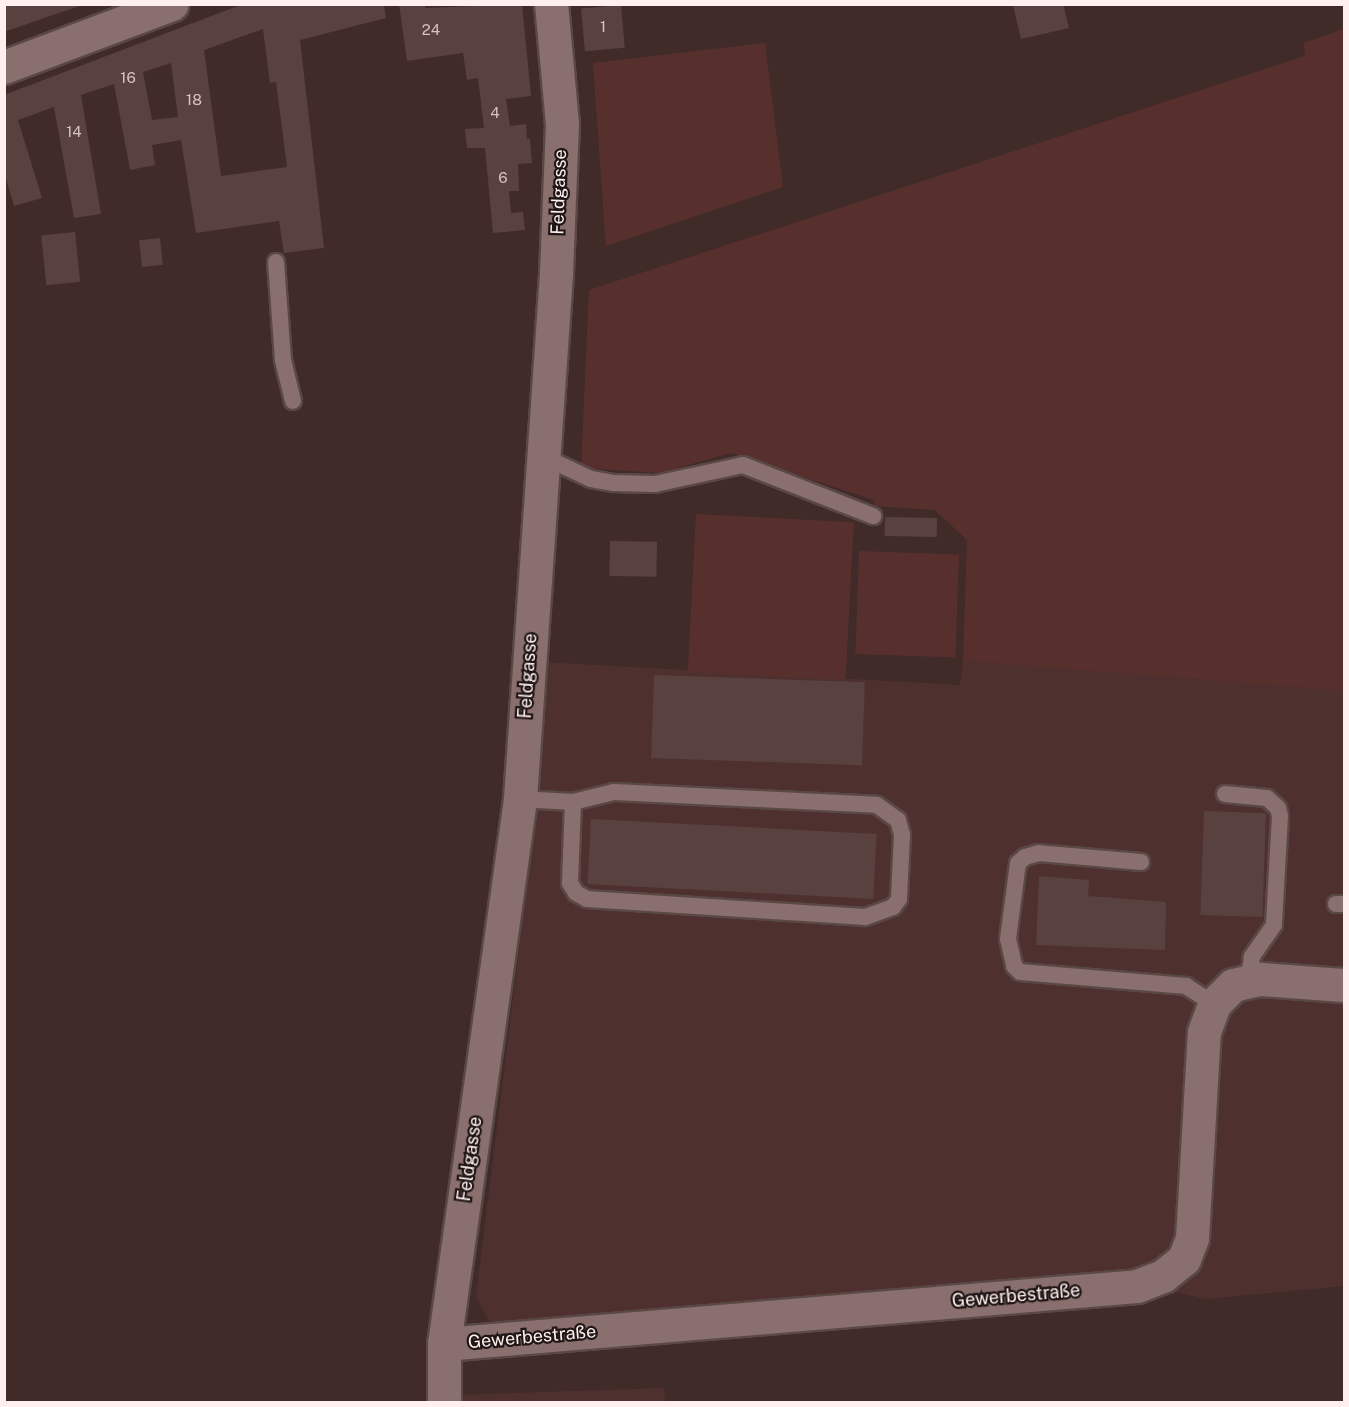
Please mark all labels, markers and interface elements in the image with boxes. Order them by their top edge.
house number: 1 [600,18,606,36]
house number: 24 [422,21,440,39]
house number: 16 [120,69,136,87]
house number: 18 [186,91,202,109]
house number: 4 [490,104,500,122]
house number: 14 [66,123,82,141]
street label: Feldgasse [547,149,571,235]
house number: 6 [498,169,508,187]
street label: Feldgasse [514,633,542,719]
street label: Feldgasse [453,1115,487,1203]
street label: Gewerbestraße [951,1280,1081,1312]
street label: Gewerbestraße [467,1321,597,1353]

